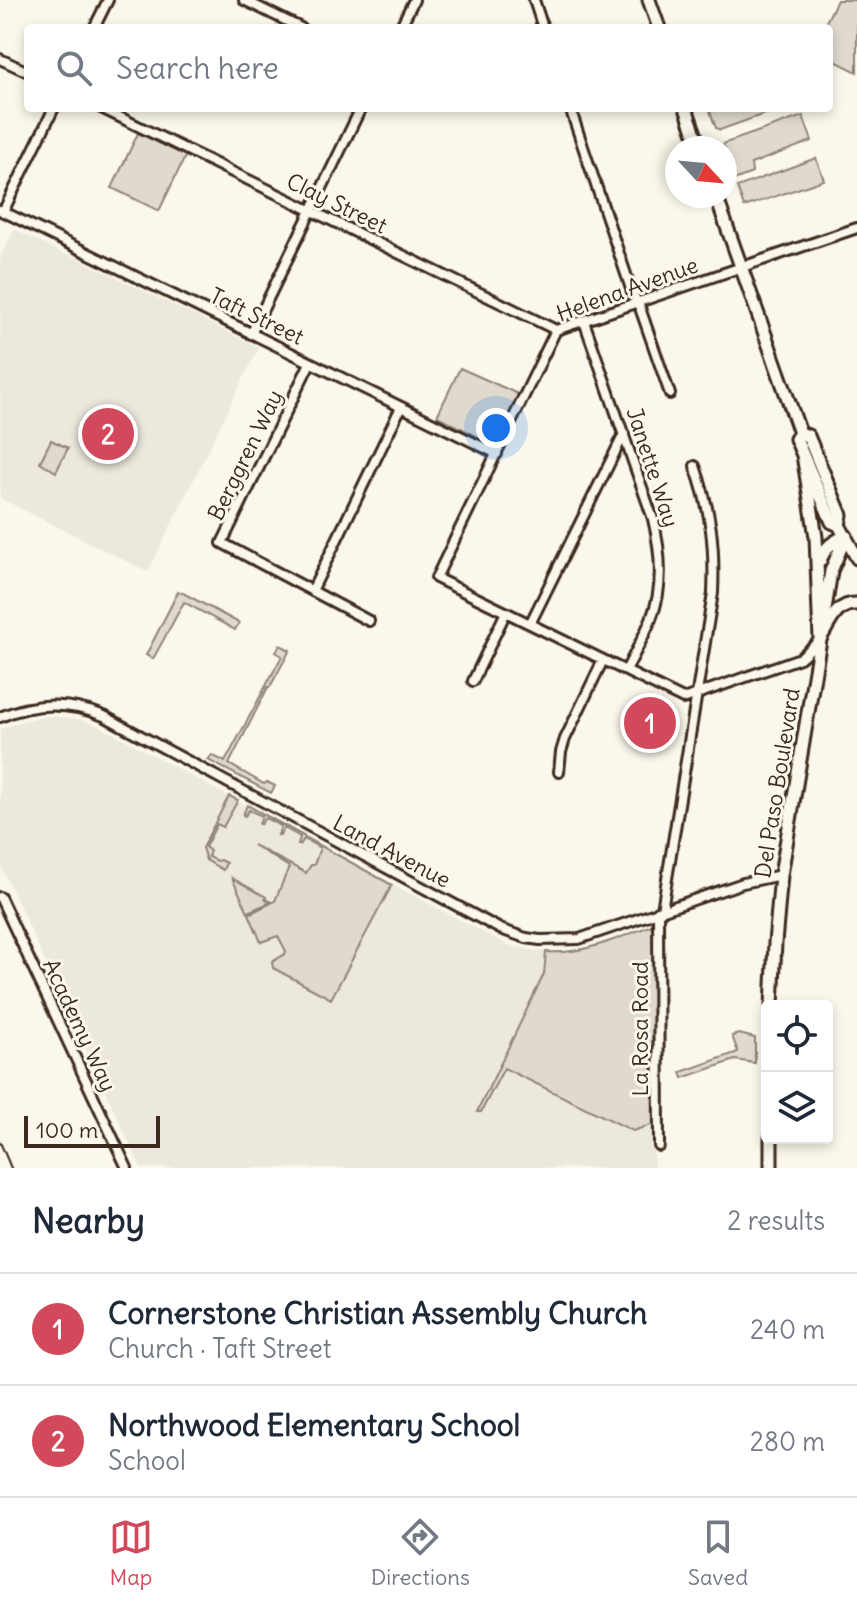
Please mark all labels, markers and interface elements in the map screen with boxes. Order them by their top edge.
search box [24,24,833,112]
icon: search [52,46,96,90]
text: Search here [116,49,279,87]
north arrow [665,136,737,208]
street label: Clay Street [282,167,392,239]
street label: Helena Avenue [552,250,702,328]
street label: Taft Street [205,281,309,351]
street label: Berggren Way [201,385,289,525]
pin: 2 [82,404,134,464]
street label: Janette Way [620,404,686,530]
your location [476,408,516,448]
street label: Del Paso Boulevard [748,686,806,880]
pin: 1 [624,693,676,753]
street label: Land Avenue [328,808,456,894]
street label: Academy Way [37,954,123,1096]
street label: La Rosa Road [626,961,654,1097]
map controls [761,1000,833,1144]
button: locate [761,1000,833,1072]
button: layers [761,1072,833,1144]
scale bar [24,1112,160,1148]
text: 100 m [36,1116,98,1144]
text: Nearby [32,1199,145,1242]
text: 2 results [727,1204,825,1237]
text: Cornerstone Christian Assembly Church [108,1294,647,1332]
text: 1 [53,1313,63,1346]
text: 240 m [750,1313,825,1346]
text: Church · Taft Street [108,1332,332,1365]
text: Northwood Elementary School [108,1406,520,1444]
text: 2 [51,1425,65,1458]
text: 280 m [750,1425,825,1458]
text: School [108,1444,186,1477]
tab: Map [109,1515,153,1591]
tab: Directions [371,1515,470,1591]
tab: Saved [688,1515,748,1591]

